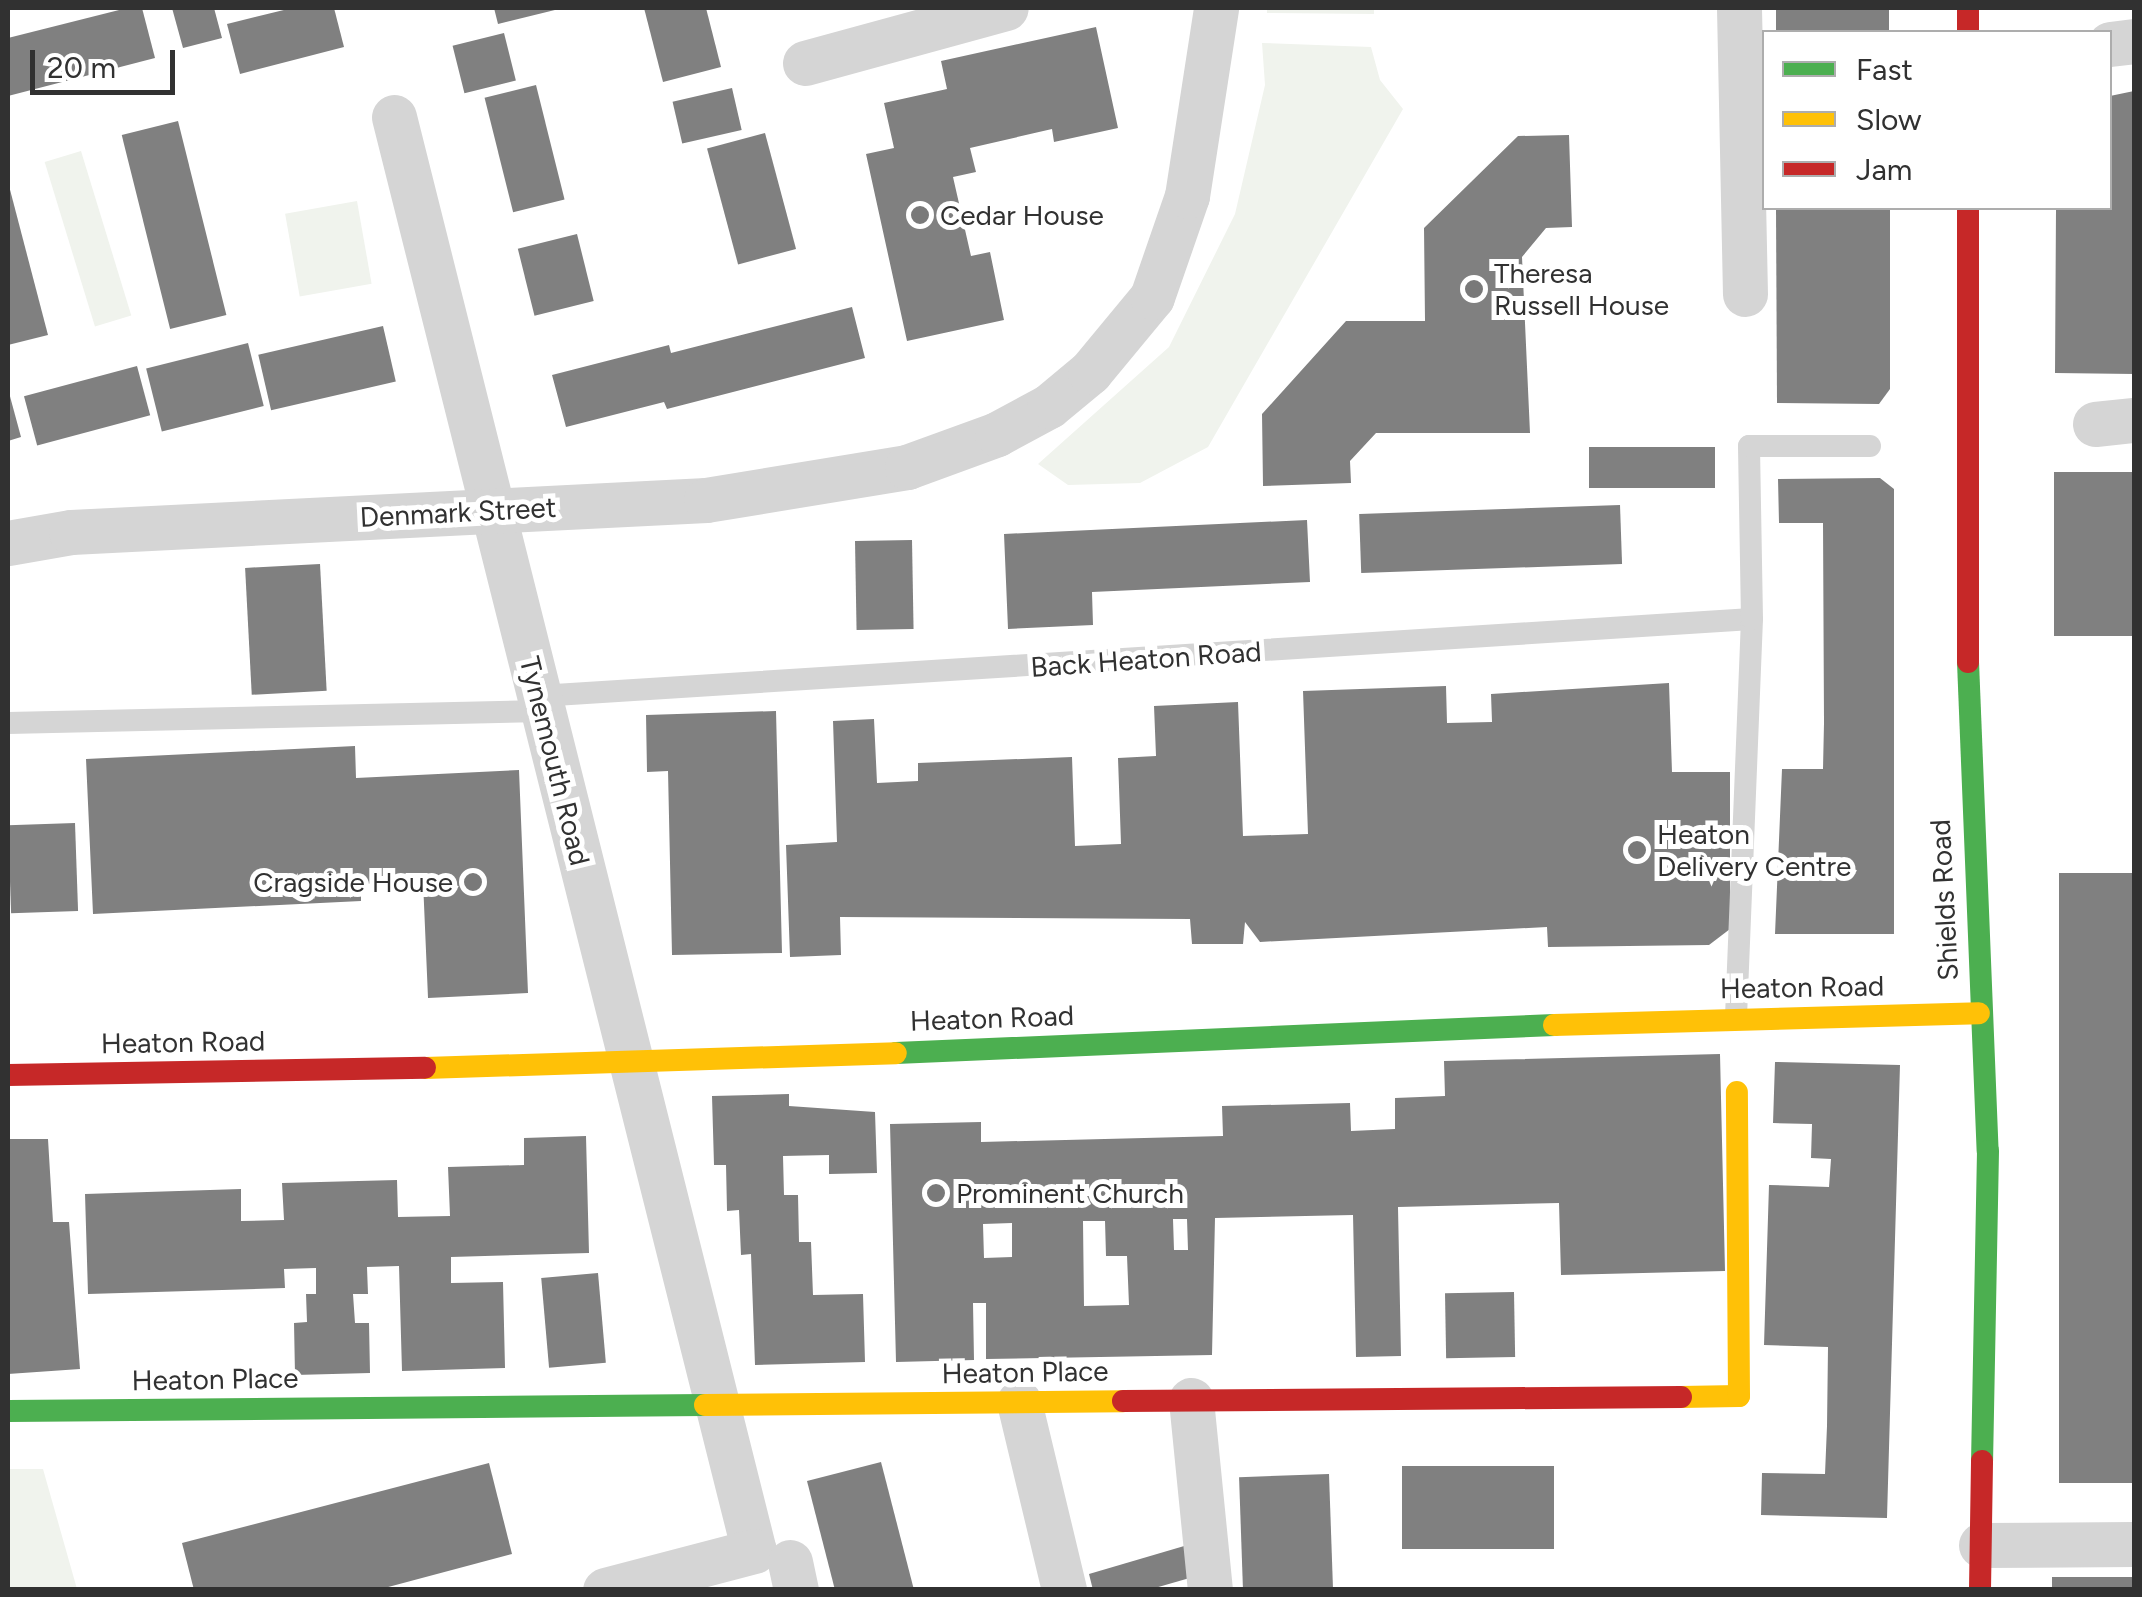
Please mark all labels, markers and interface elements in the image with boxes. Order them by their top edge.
scale bar [35,30,180,92]
legend [1762,30,2112,210]
text: 20 m [47,49,116,86]
text: Fast [1856,51,1913,88]
text: Slow [1856,101,1922,138]
text: Jam [1856,151,1912,188]
place label: Cedar House [940,198,1104,232]
marker: Cedar House [909,204,931,226]
place label: Theresa Russell House [1494,256,1669,322]
marker: Theresa Russell House [1463,278,1485,300]
street label: Denmark Street [359,490,557,534]
street label: Back Heaton Road [1029,634,1263,684]
street label: Tynemouth Road [513,653,597,869]
place label: Heaton Delivery Centre [1657,817,1851,883]
street label: Shields Road [1923,818,1965,982]
marker: Heaton Delivery Centre [1626,839,1648,861]
place label: Cragside House [253,865,453,899]
marker: Cragside House [462,871,484,893]
street label: Heaton Road [1720,969,1884,1005]
street label: Heaton Road [909,998,1075,1038]
street label: Heaton Road [101,1024,265,1060]
place label: Prominent Church [956,1176,1184,1210]
marker: Prominent Church [925,1182,947,1204]
street label: Heaton Place [941,1354,1109,1390]
street label: Heaton Place [131,1361,299,1397]

